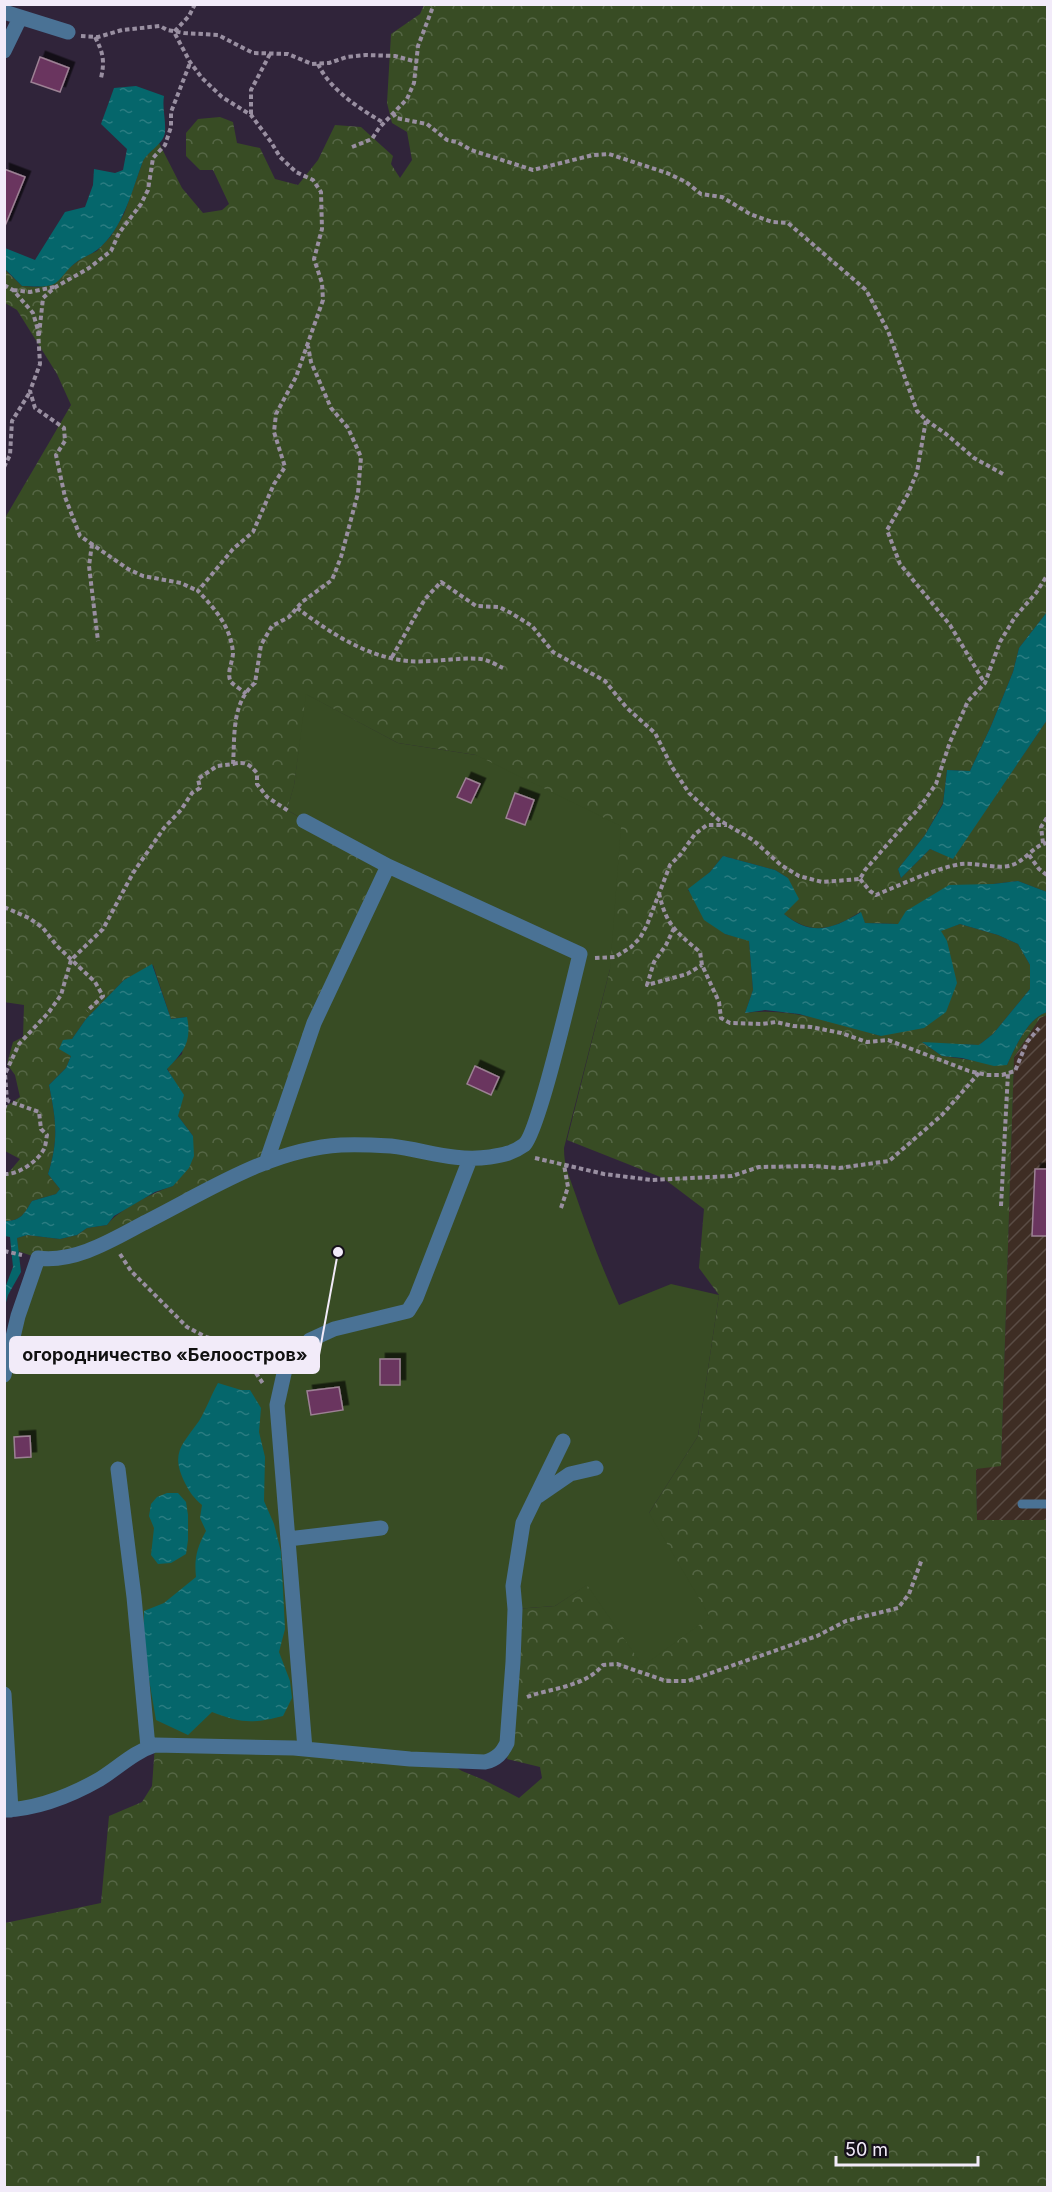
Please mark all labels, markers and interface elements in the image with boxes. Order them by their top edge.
callout: огородничество «Белоостров» [10,1337,319,1373]
text: огородничество «Белоостров» [22,1344,308,1365]
scale bar [836,2129,978,2167]
text: 50 m [845,2139,888,2160]

